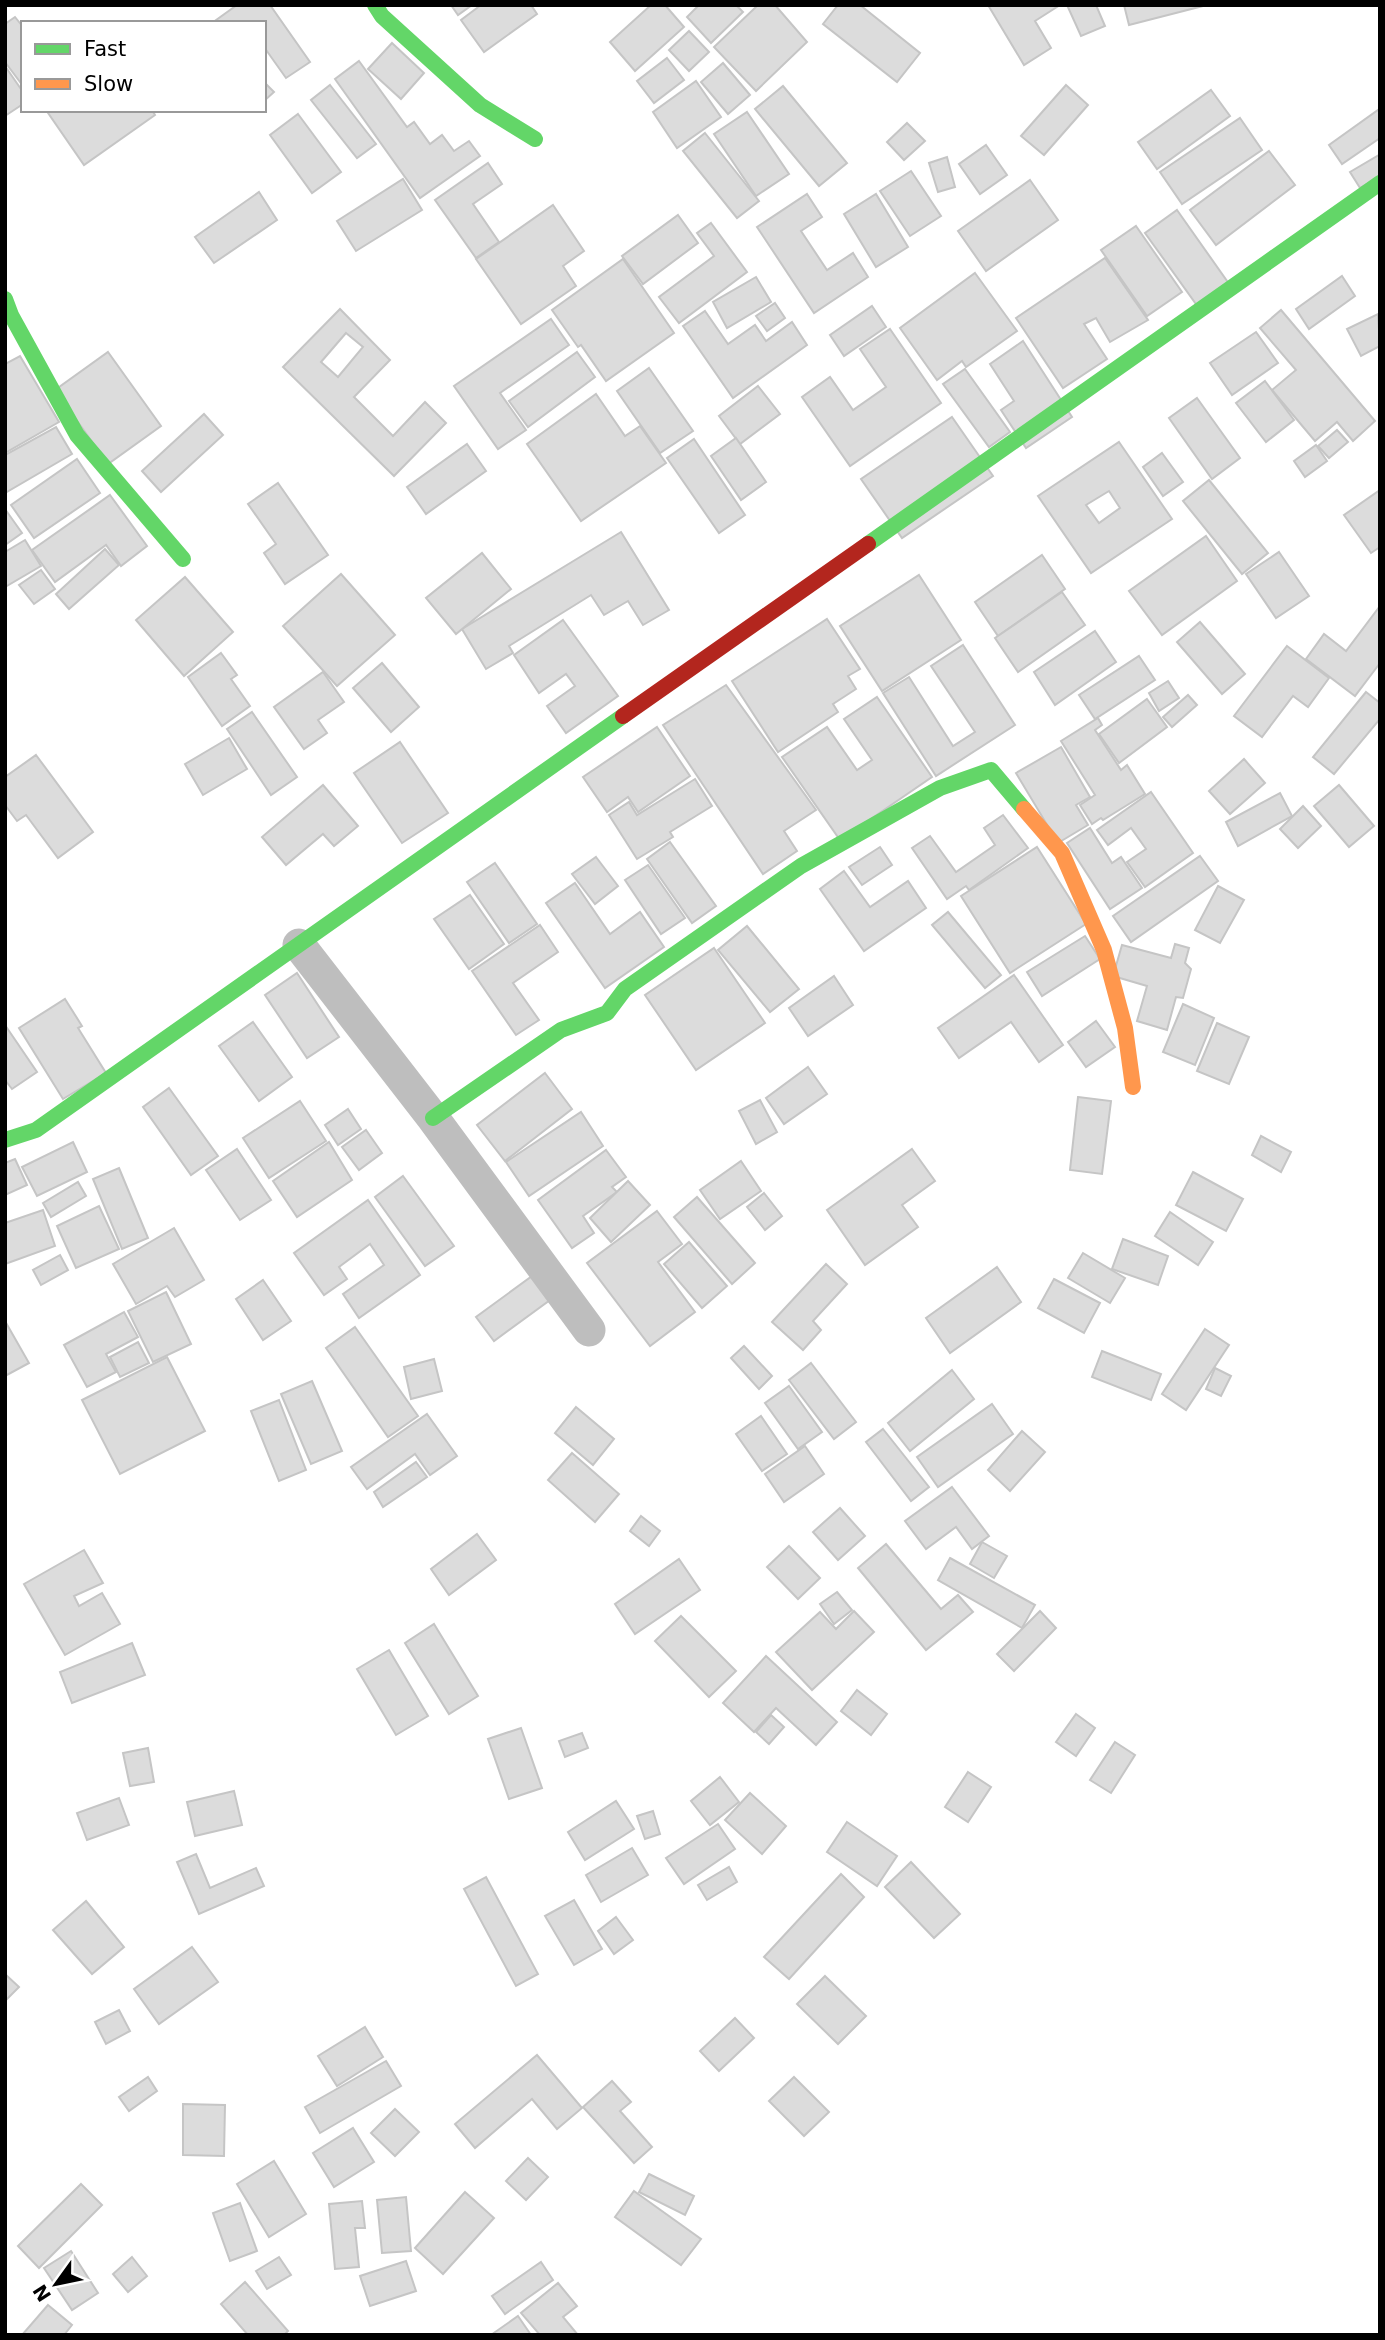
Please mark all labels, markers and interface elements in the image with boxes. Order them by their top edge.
legend [21,21,266,112]
text: Fast [84,37,126,61]
text: Slow [84,72,133,96]
north arrow [21,2249,91,2319]
text: N [28,2281,55,2306]

